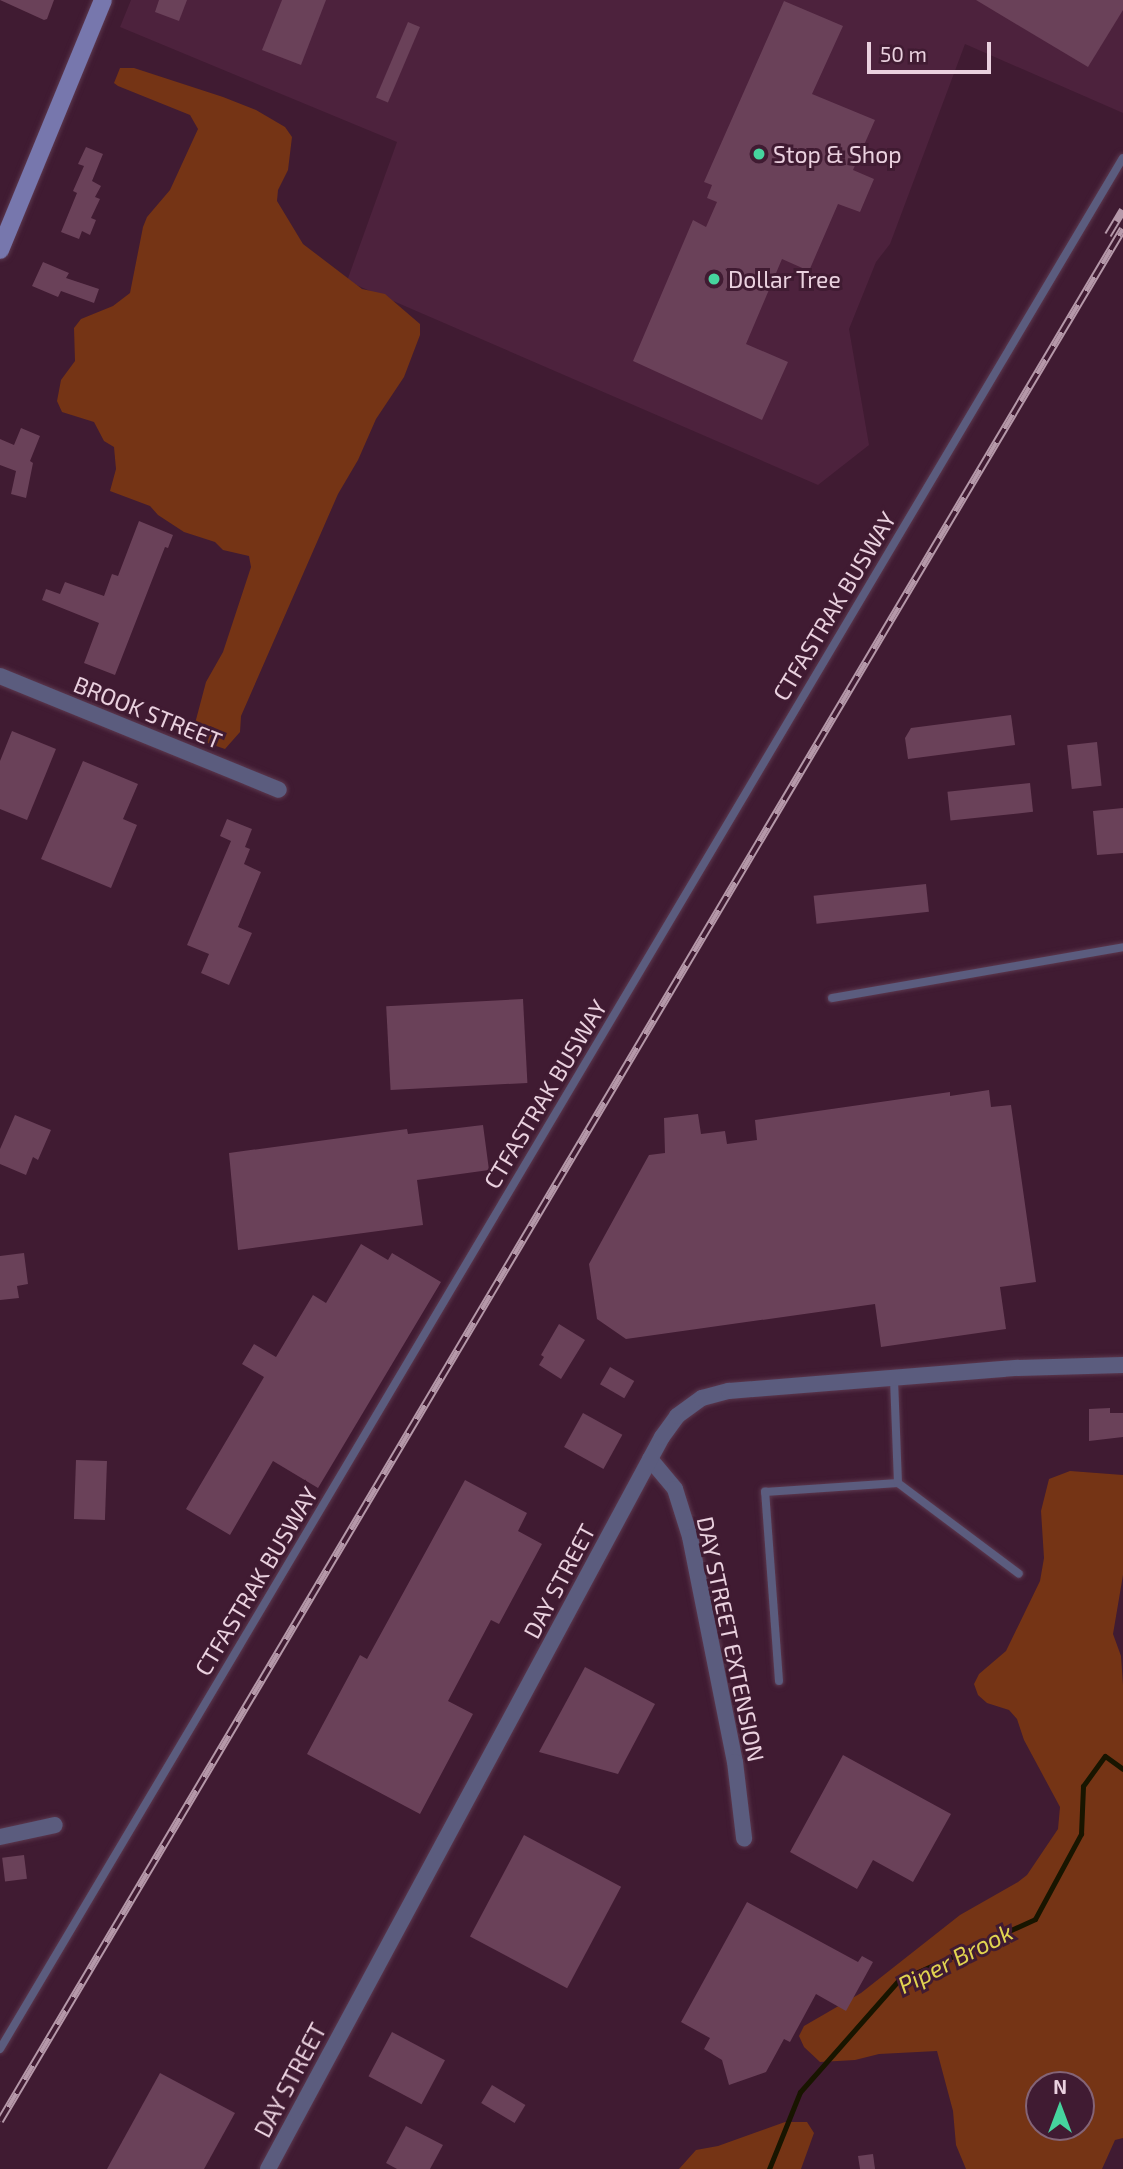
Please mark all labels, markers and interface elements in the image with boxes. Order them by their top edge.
scale bar [871,28,995,72]
text: 50 m [880,41,927,66]
place label: Stop & Shop [773,140,902,168]
marker: Stop & Shop [751,146,767,162]
place label: Dollar Tree [728,265,842,293]
marker: Dollar Tree [706,271,722,287]
street label: CTFASTRAK BUSWAY [767,507,901,705]
street label: BROOK STREET [70,670,226,754]
street label: CTFASTRAK BUSWAY [478,995,612,1193]
street label: CTFASTRAK BUSWAY [189,1482,323,1680]
street label: DAY STREET EXTENSION [691,1513,771,1765]
street label: DAY STREET [517,1519,601,1643]
water label: Piper Brook [893,1917,1017,1999]
street label: DAY STREET [248,2018,332,2142]
north arrow [1025,2071,1095,2141]
text: N [1053,2075,1067,2098]

